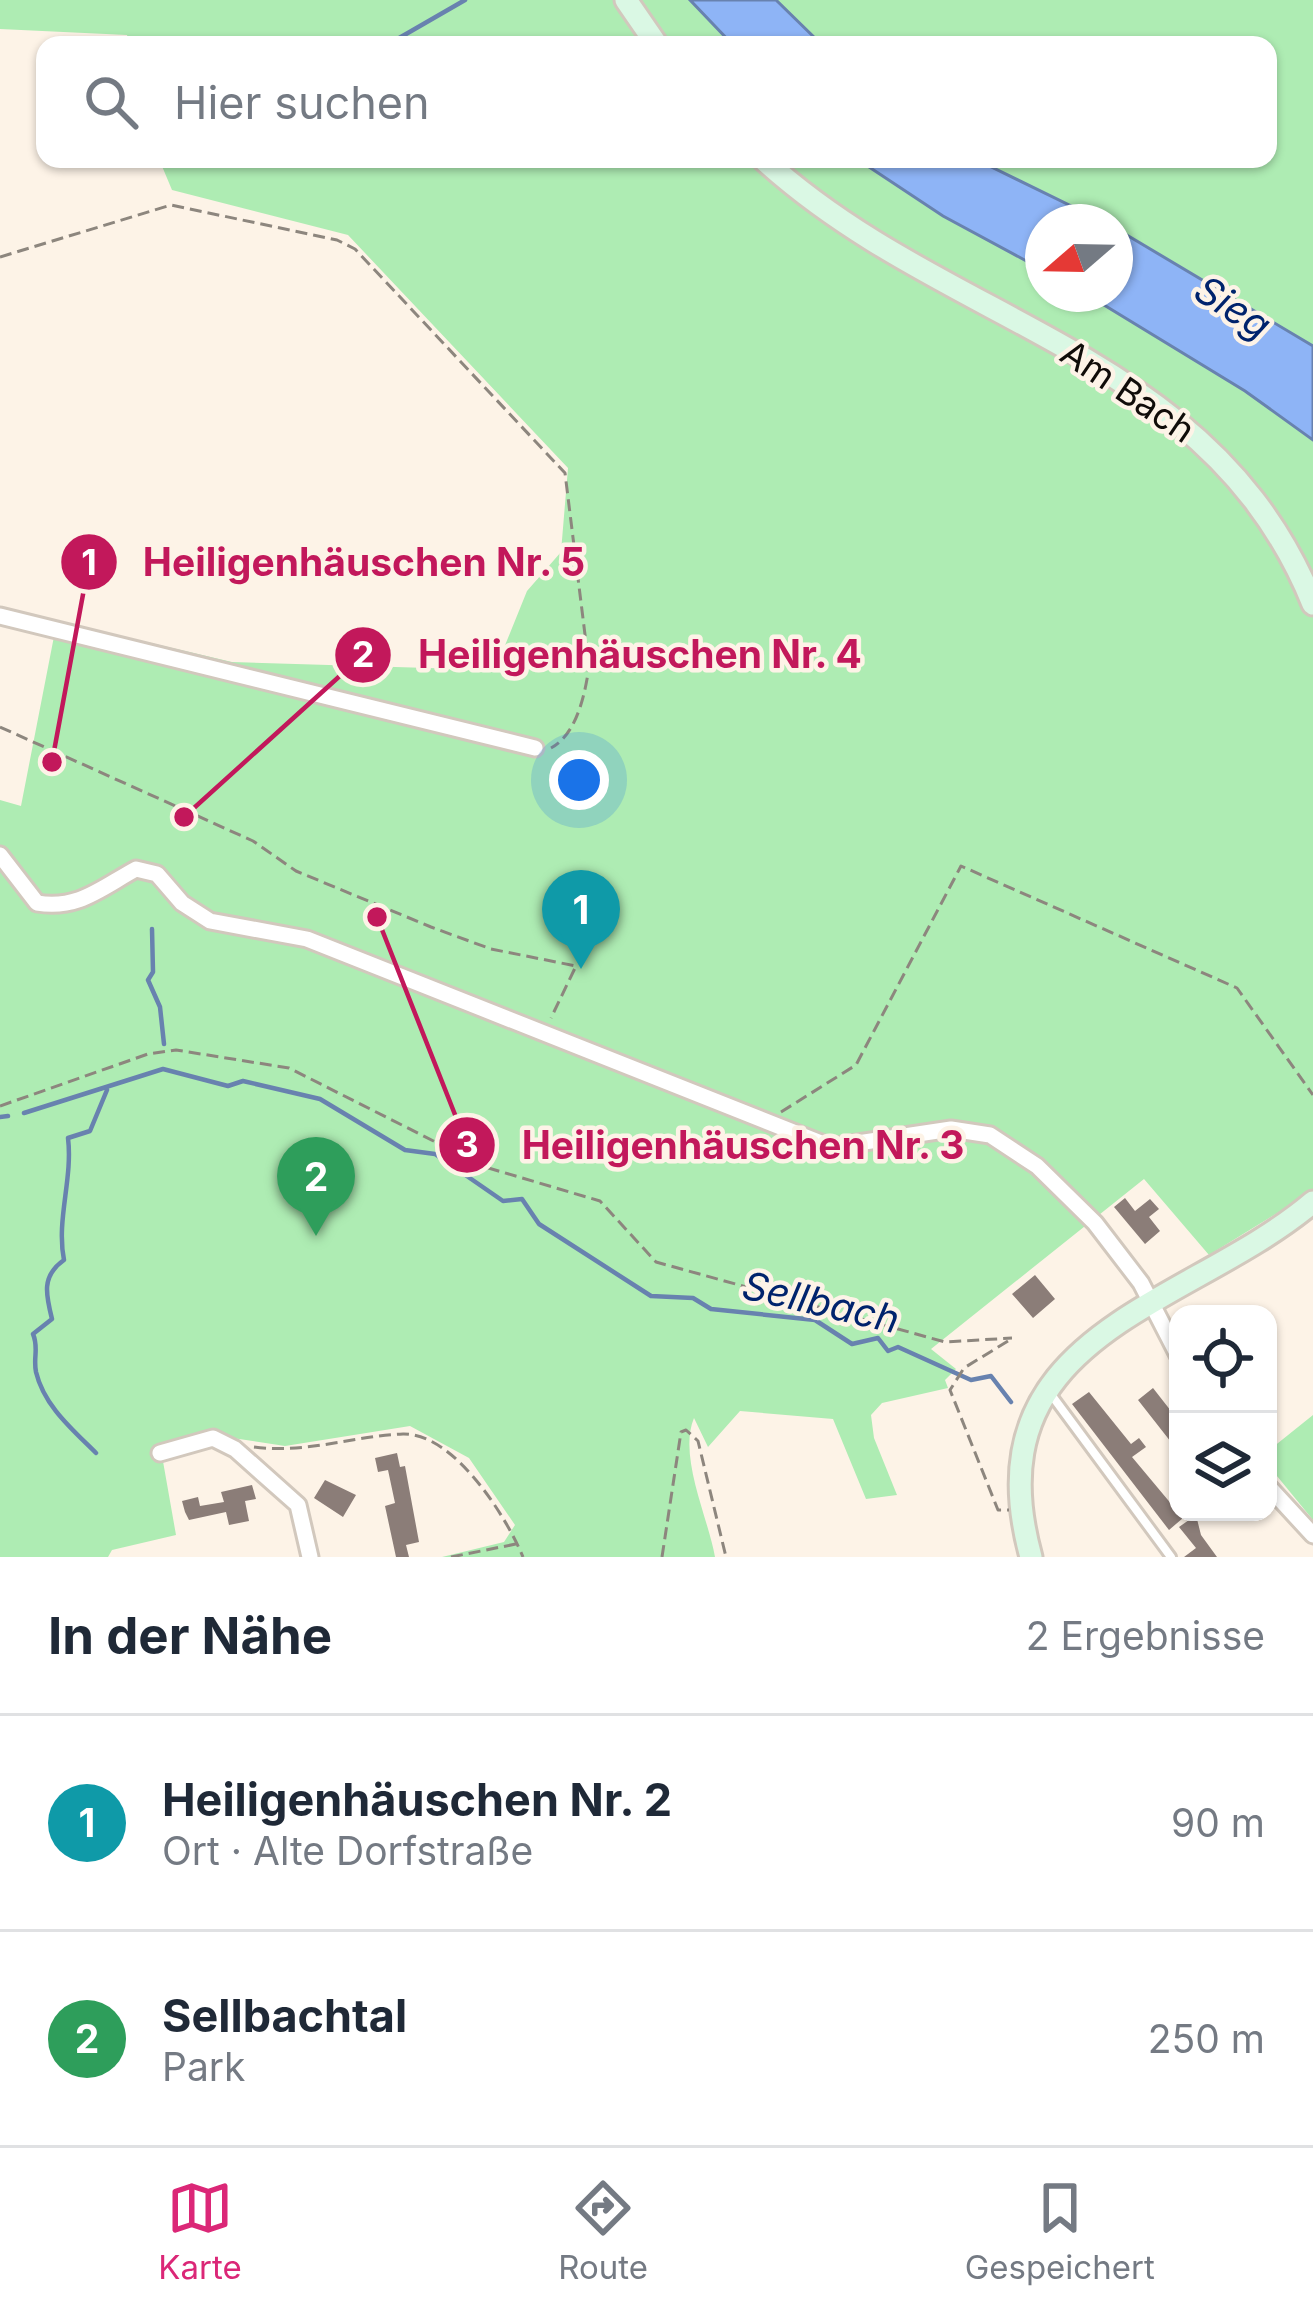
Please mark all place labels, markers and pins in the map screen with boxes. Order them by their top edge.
callout: Heiligenhäuschen Nr. 5 [59,525,610,600]
callout: Heiligenhäuschen Nr. 4 [333,617,886,692]
pin: 1 [542,870,620,969]
callout: Heiligenhäuschen Nr. 3 [437,1107,989,1182]
pin: 2 [277,1137,355,1236]

